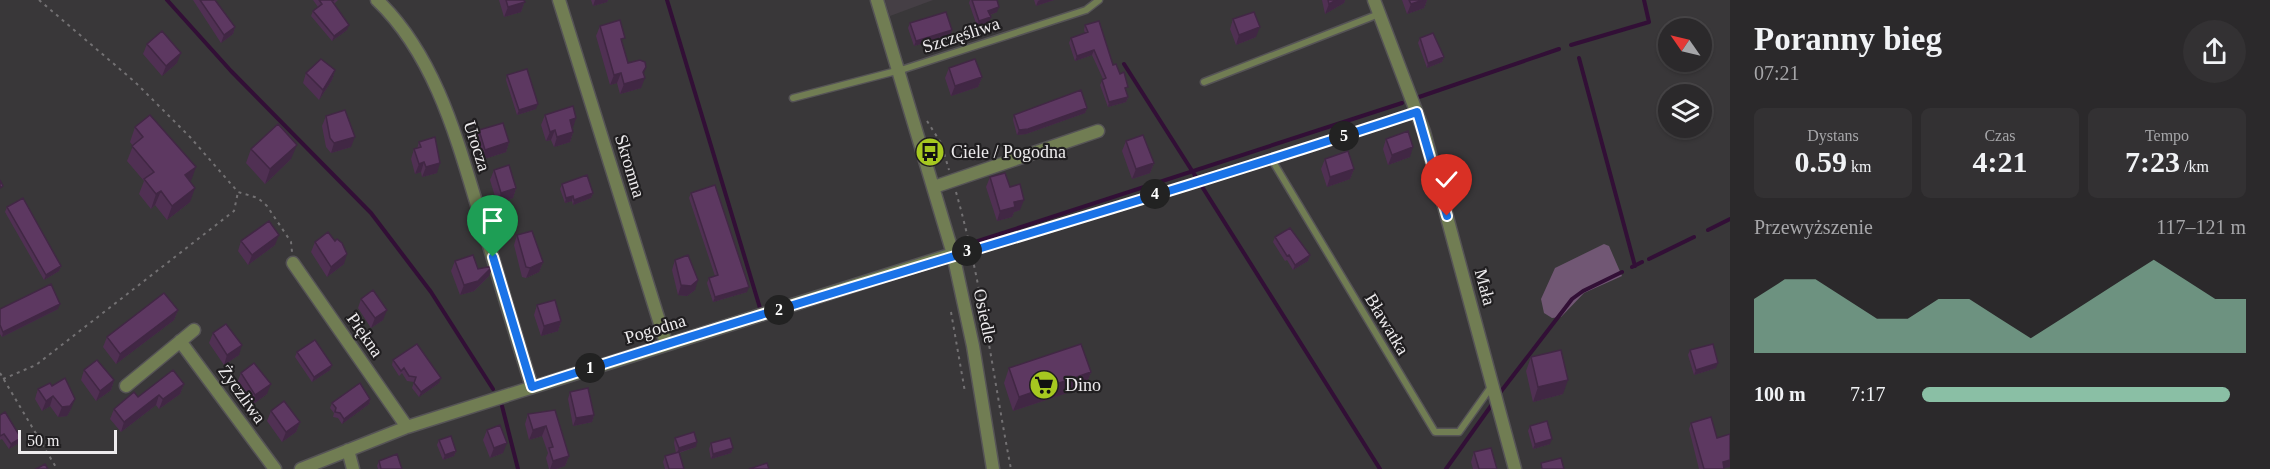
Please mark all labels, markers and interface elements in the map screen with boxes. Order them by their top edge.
street label: Szczęśliwa [920,13,1002,57]
north arrow [1658,18,1712,72]
map controls [1658,18,1712,138]
button: share [2183,20,2246,83]
text: Poranny bieg [1754,21,1942,57]
text: 07:21 [1754,62,1800,84]
button: layers [1658,84,1712,138]
street label: Urocza [459,118,495,174]
pin: 5 [1329,121,1359,151]
text: 5 [1340,127,1348,144]
text: Dystans [1807,127,1859,144]
text: Czas [1984,127,2016,144]
text: Tempo [2145,127,2189,144]
street label: Skromna [611,132,649,200]
bus stop icon: Ciele / Pogodna [914,136,946,168]
place label: Ciele / Pogodna [951,142,1066,162]
text: 0.59 [1795,145,1847,178]
text: 4:21 [1973,145,2028,178]
text: 7:23 [2125,145,2180,178]
pin [1421,154,1472,216]
text: km [1847,158,1871,175]
text: /km [2180,158,2209,175]
icon: check [1430,163,1463,196]
pin: 4 [1140,179,1170,209]
text: 4 [1151,185,1159,202]
pin [467,195,518,257]
icon: arrive [476,204,509,237]
text: Przewyższenie [1754,216,1873,238]
text: 117–121 m [2156,216,2246,238]
pin: 3 [952,236,982,266]
text: 3 [963,242,971,259]
street label: Mała [1471,267,1499,307]
street label: Osiedle [970,287,1000,345]
street label: Bławatka [1361,290,1413,358]
pin: 2 [764,295,794,325]
text: 2 [775,301,783,318]
street label: Piękna [343,309,387,361]
street label: Pogodna [622,310,688,348]
pin: 1 [575,353,605,383]
text: 1 [586,359,594,376]
street label: Życzliwa [214,361,270,427]
supermarket icon: Dino [1028,369,1060,401]
place label: Dino [1065,375,1101,395]
text: 100 m [1754,383,1806,405]
text: 7:17 [1850,383,1886,405]
scale bar [18,427,117,454]
text: 50 m [27,432,59,449]

